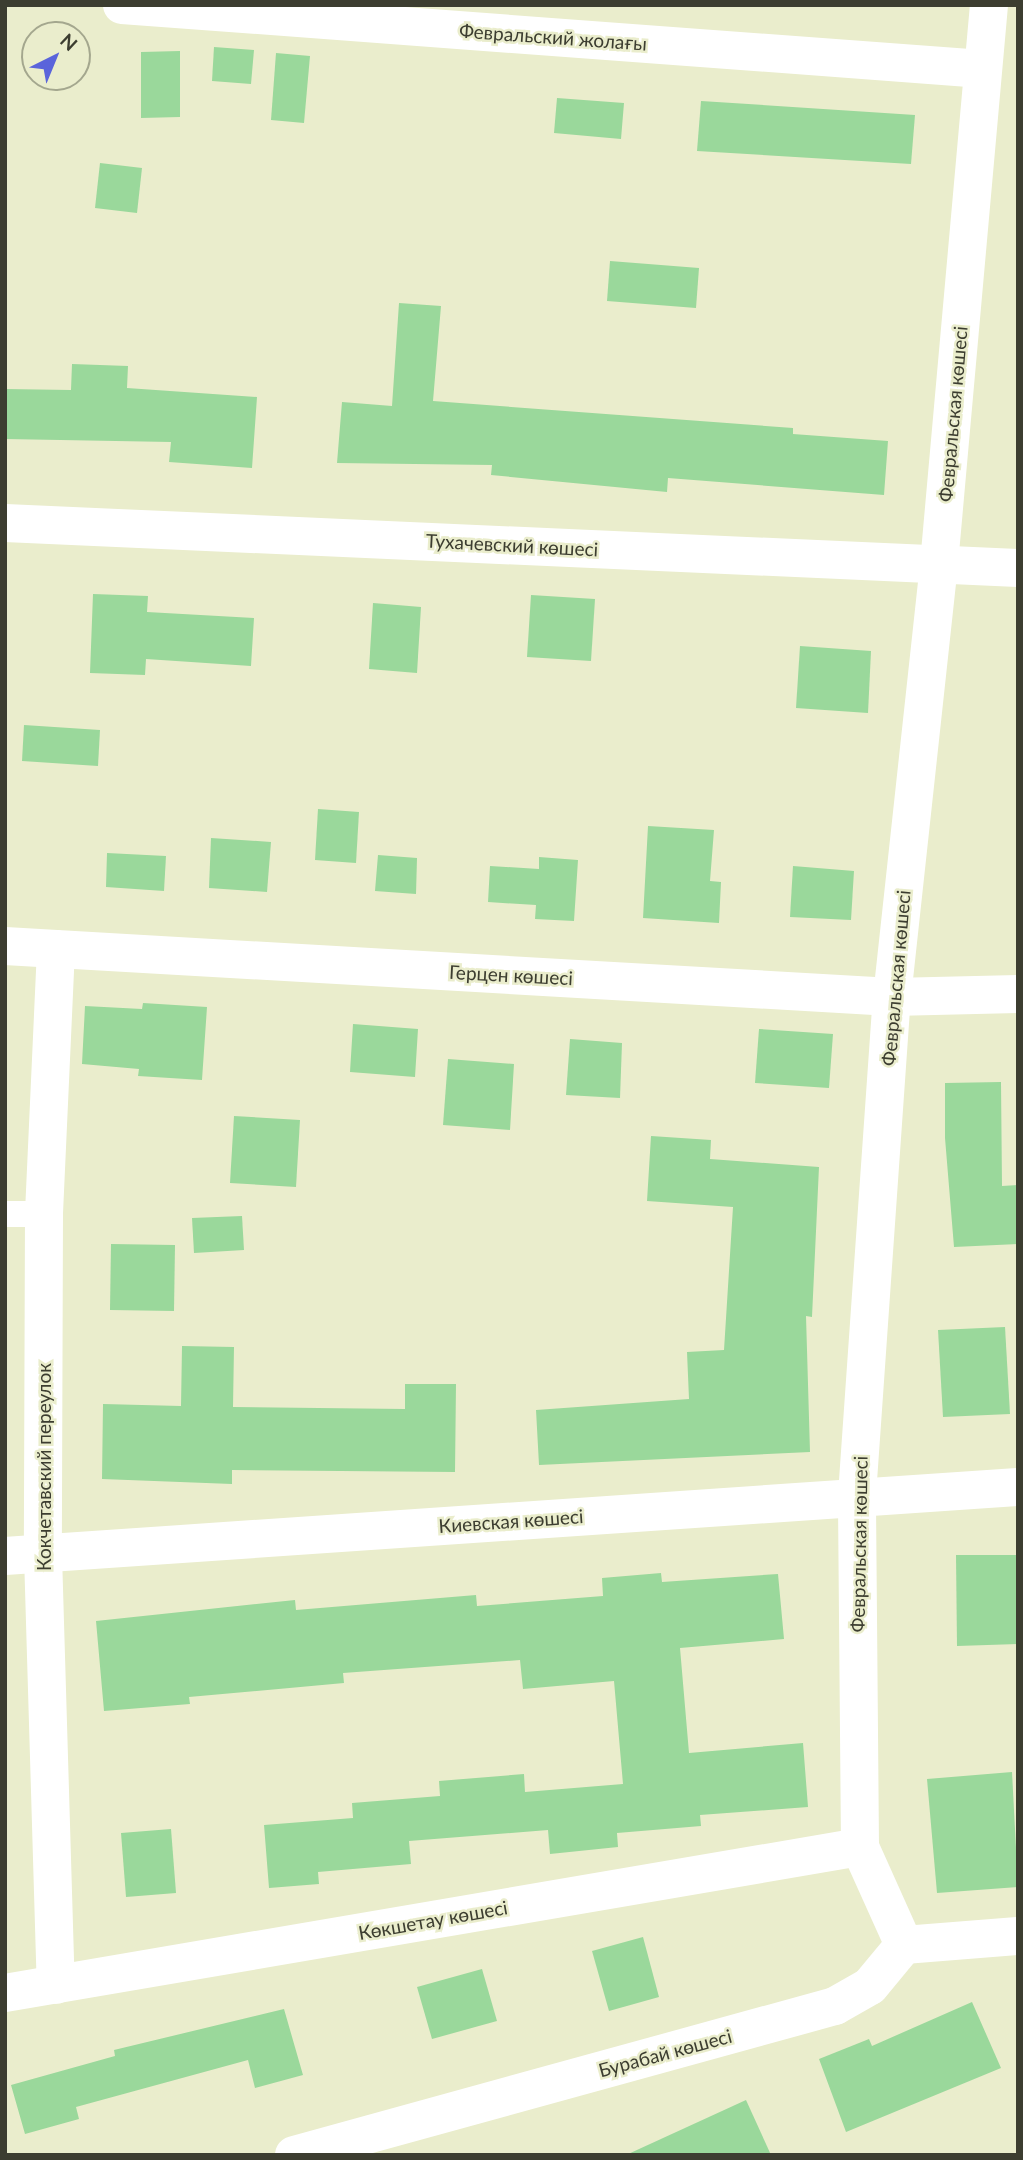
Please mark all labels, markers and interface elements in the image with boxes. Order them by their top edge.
street label: Февральский жолағы [458,19,648,55]
north arrow [21,21,91,91]
text: N [56,28,82,55]
street label: Февральская көшесі [934,325,972,503]
street label: Тухачевский көшесі [425,529,599,561]
street label: Февральская көшесі [877,889,915,1067]
street label: Герцен көшесі [448,960,574,990]
street label: Кокчетавский переулок [33,1363,55,1571]
street label: Февральская көшесі [846,1456,872,1632]
street label: Киевская көшесі [438,1505,584,1537]
street label: Көкшетау көшесі [357,1896,509,1944]
street label: Бурабай көшесі [596,2024,734,2082]

